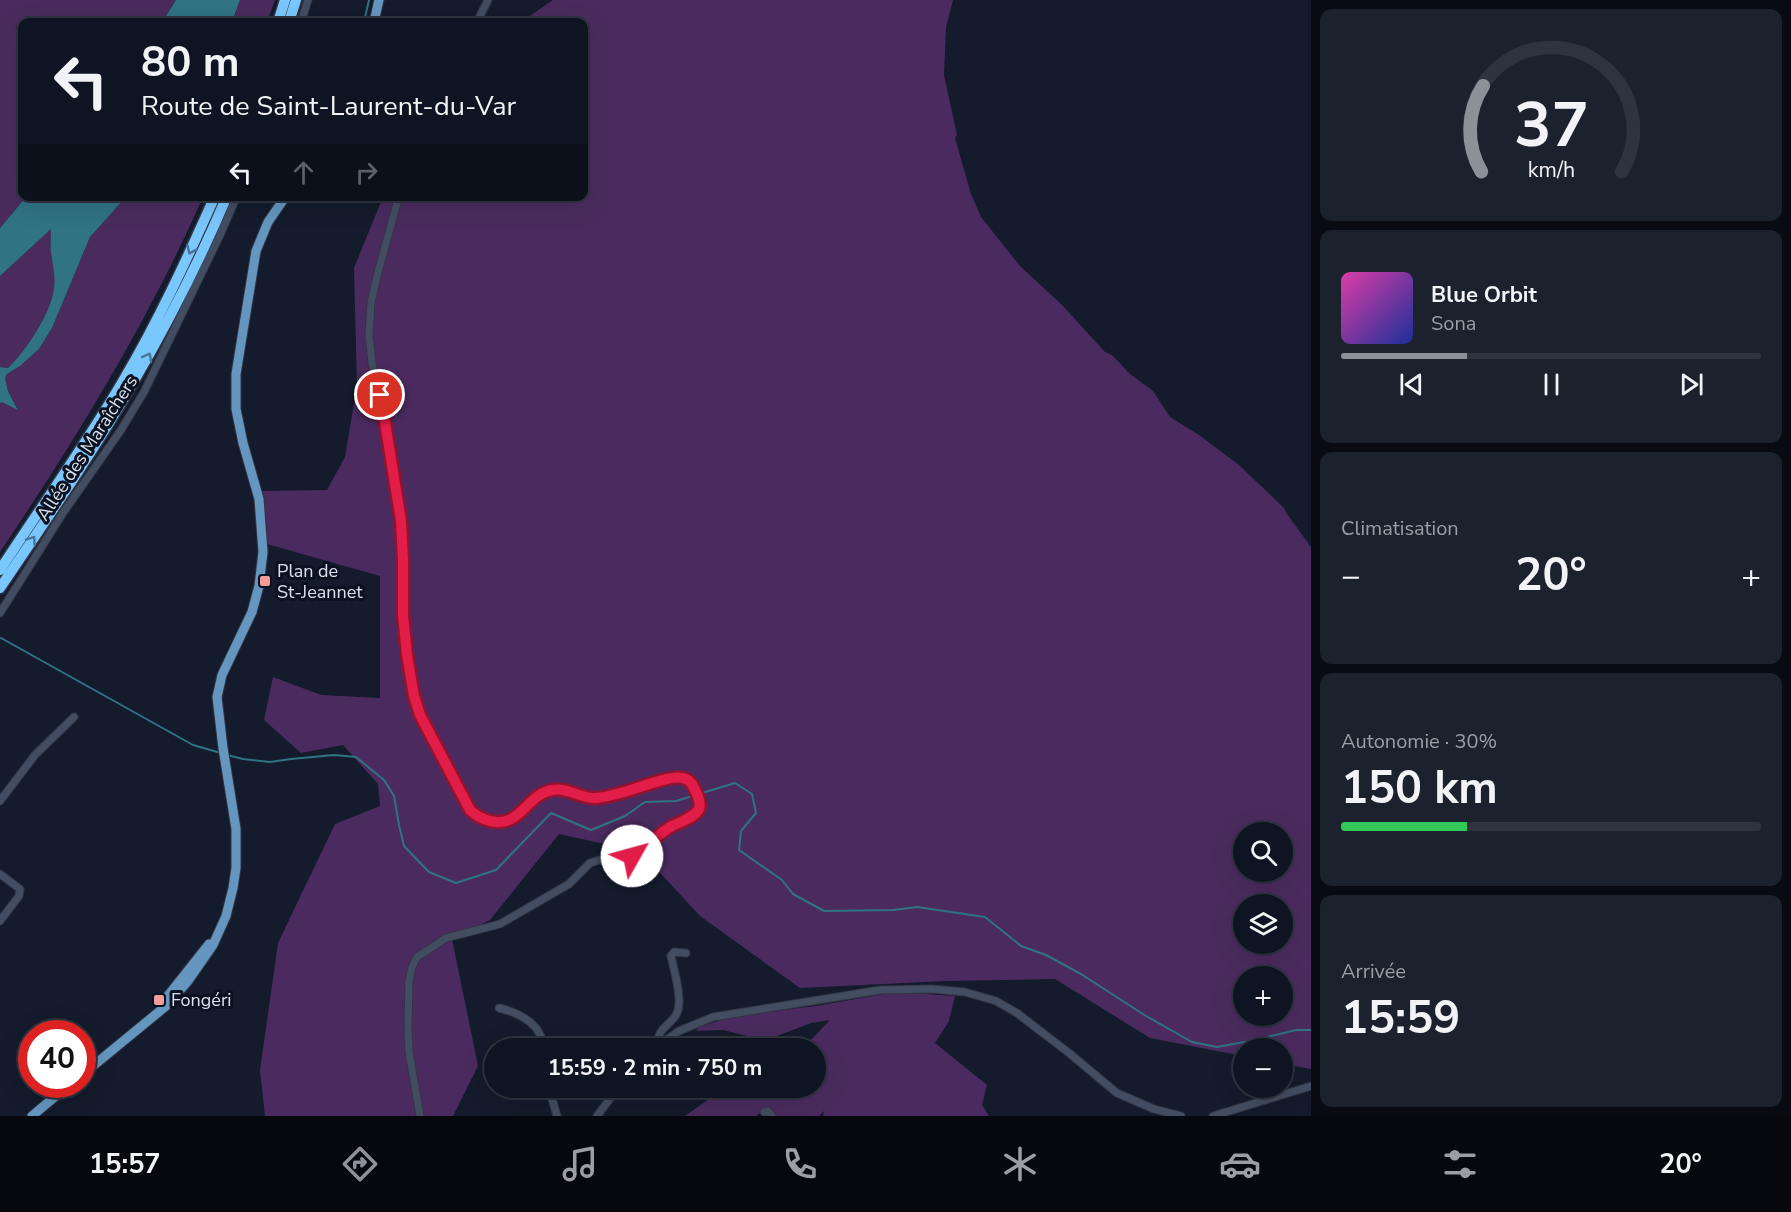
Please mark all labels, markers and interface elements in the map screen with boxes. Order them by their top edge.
text: 80 m [141,34,240,91]
icon: left [42,42,120,120]
text: 37 [1514,83,1588,168]
text: Route de Saint-Laurent-du-Var [141,88,516,125]
icon: left [224,156,257,189]
icon: ahead [287,156,320,189]
icon: right [350,156,383,189]
text: km/h [1527,156,1575,186]
one-way arrow [186,243,198,254]
text: Blue Orbit [1431,280,1537,310]
text: Sona [1431,310,1476,337]
one-way arrow [140,353,152,363]
icon: previous [1395,368,1428,401]
icon: pause [1535,368,1568,401]
icon: next [1675,368,1708,401]
pin [354,369,405,420]
street label: Allée des Maraîchers [31,371,143,525]
icon: arrive [363,378,396,411]
text: Climatisation [1341,515,1459,542]
one-way arrow [25,535,36,546]
text: 20° [1515,545,1587,606]
text: − [1341,554,1361,599]
text: + [1741,554,1761,599]
place label: Plan de St-Jeannet [277,559,363,604]
marker: Plan de St-Jeannet [258,574,272,588]
text: Autonomie · 30% [1341,728,1497,755]
text: 150 km [1341,758,1498,819]
map controls [1233,822,1293,1098]
button: search [1233,822,1293,882]
position arrow [600,824,664,888]
button: layers [1233,894,1293,954]
text: Arrivée [1341,958,1406,985]
button: + [1233,966,1293,1026]
place label: Fongéri [171,988,232,1012]
text: 15:59 [1341,988,1460,1049]
marker: Fongéri [152,993,166,1007]
speed limit sign: 40 [18,1020,96,1098]
button: − [1233,1038,1293,1098]
text: 15:59 · 2 min · 750 m [548,1053,762,1083]
icon: directions [339,1143,381,1185]
icon: music [559,1143,601,1185]
icon: phone [779,1143,821,1185]
icon: climate [999,1143,1041,1185]
icon: car [1219,1143,1261,1185]
icon: filters [1439,1143,1481,1185]
text: 15:57 [89,1146,161,1183]
text: 20° [1659,1146,1702,1183]

